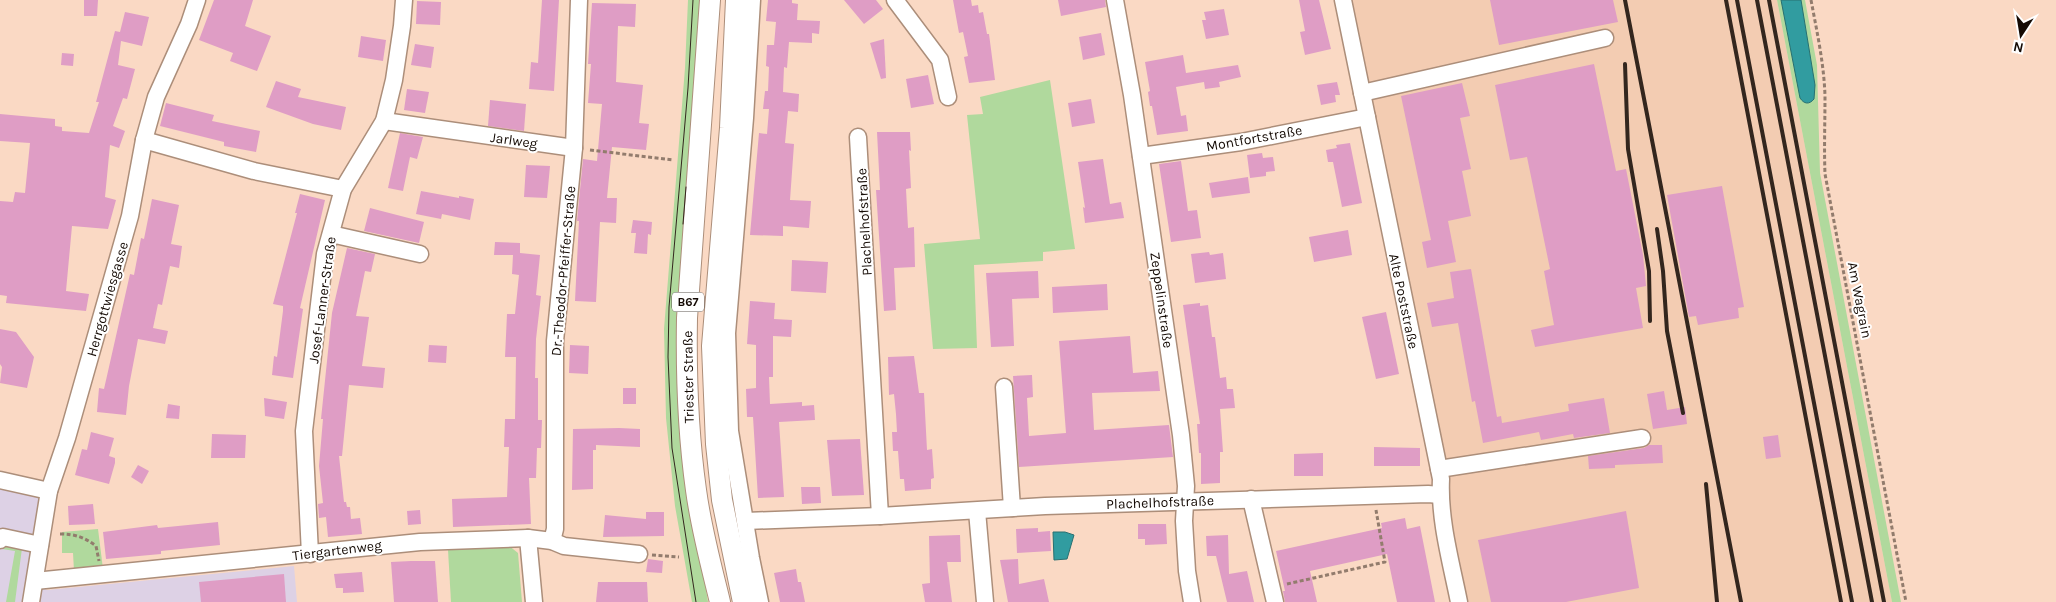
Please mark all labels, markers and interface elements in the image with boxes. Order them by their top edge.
north arrow [1996,10,2046,60]
text: N [2012,38,2025,57]
street label: Montfortstraße [1205,122,1303,155]
street label: Jarlweg [489,129,539,152]
street label: Plachelhofstraße [853,168,876,276]
street label: Dr.-Theodor-Pfeiffer-Straße [548,185,579,357]
street label: Josef-Lanner-Straße [305,235,340,365]
street label: Herrgottwiesgasse [83,240,132,359]
street label: Zeppelinstraße [1146,251,1177,349]
street label: Alte Poststraße [1385,252,1422,350]
street label: Am Wagrain [1844,260,1875,340]
road number: B67 [672,292,704,312]
street label: Triester Straße [679,330,698,424]
street label: Plachelhofstraße [1106,492,1214,513]
street label: Tiergartenweg [291,537,383,564]

